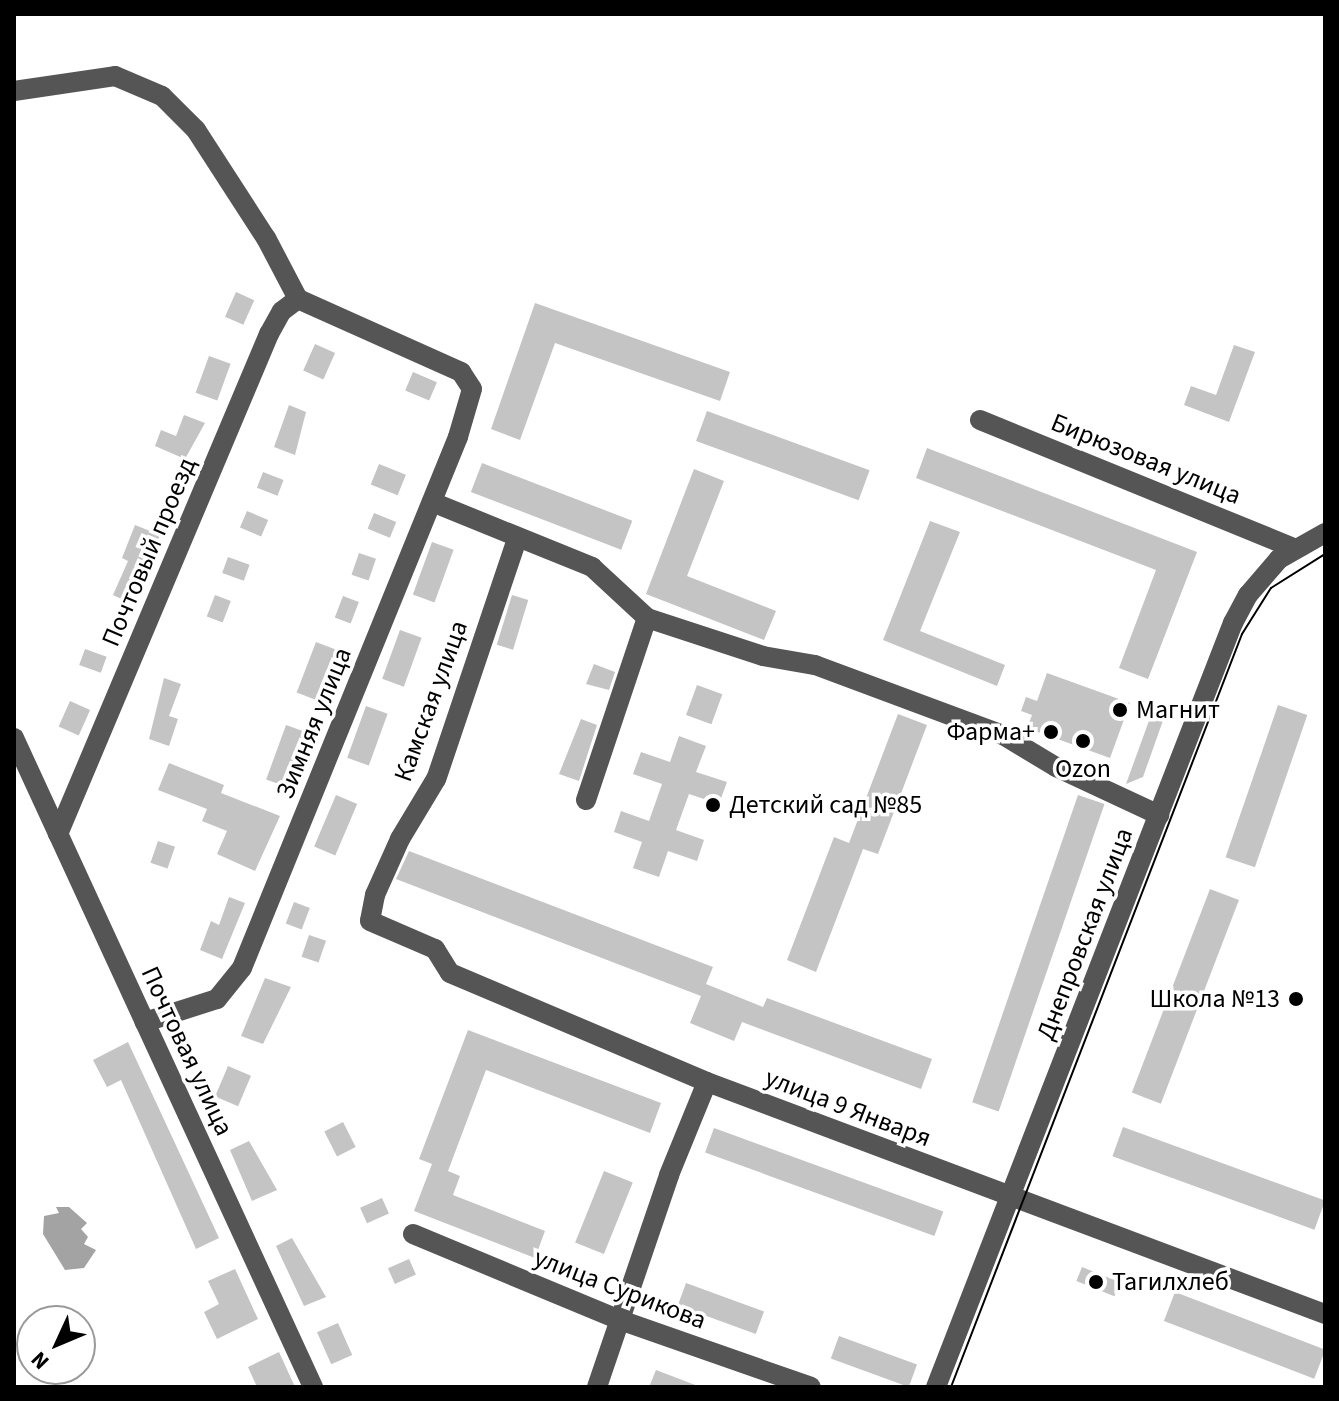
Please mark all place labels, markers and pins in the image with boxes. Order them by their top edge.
place label: Магнит [1136,694,1220,726]
marker: Магнит [1111,701,1129,719]
place label: Фарма+ [946,716,1035,748]
marker: Фарма+ [1042,723,1060,741]
marker: Ozon [1074,732,1092,750]
place label: Ozon [1055,753,1111,785]
place label: Детский сад №85 [729,789,922,821]
marker: Детский сад №85 [704,796,722,814]
place label: Школа №13 [1150,983,1280,1015]
marker: Школа №13 [1287,990,1305,1008]
place label: Тагилхлеб [1112,1266,1229,1298]
marker: Тагилхлеб [1087,1273,1105,1291]

